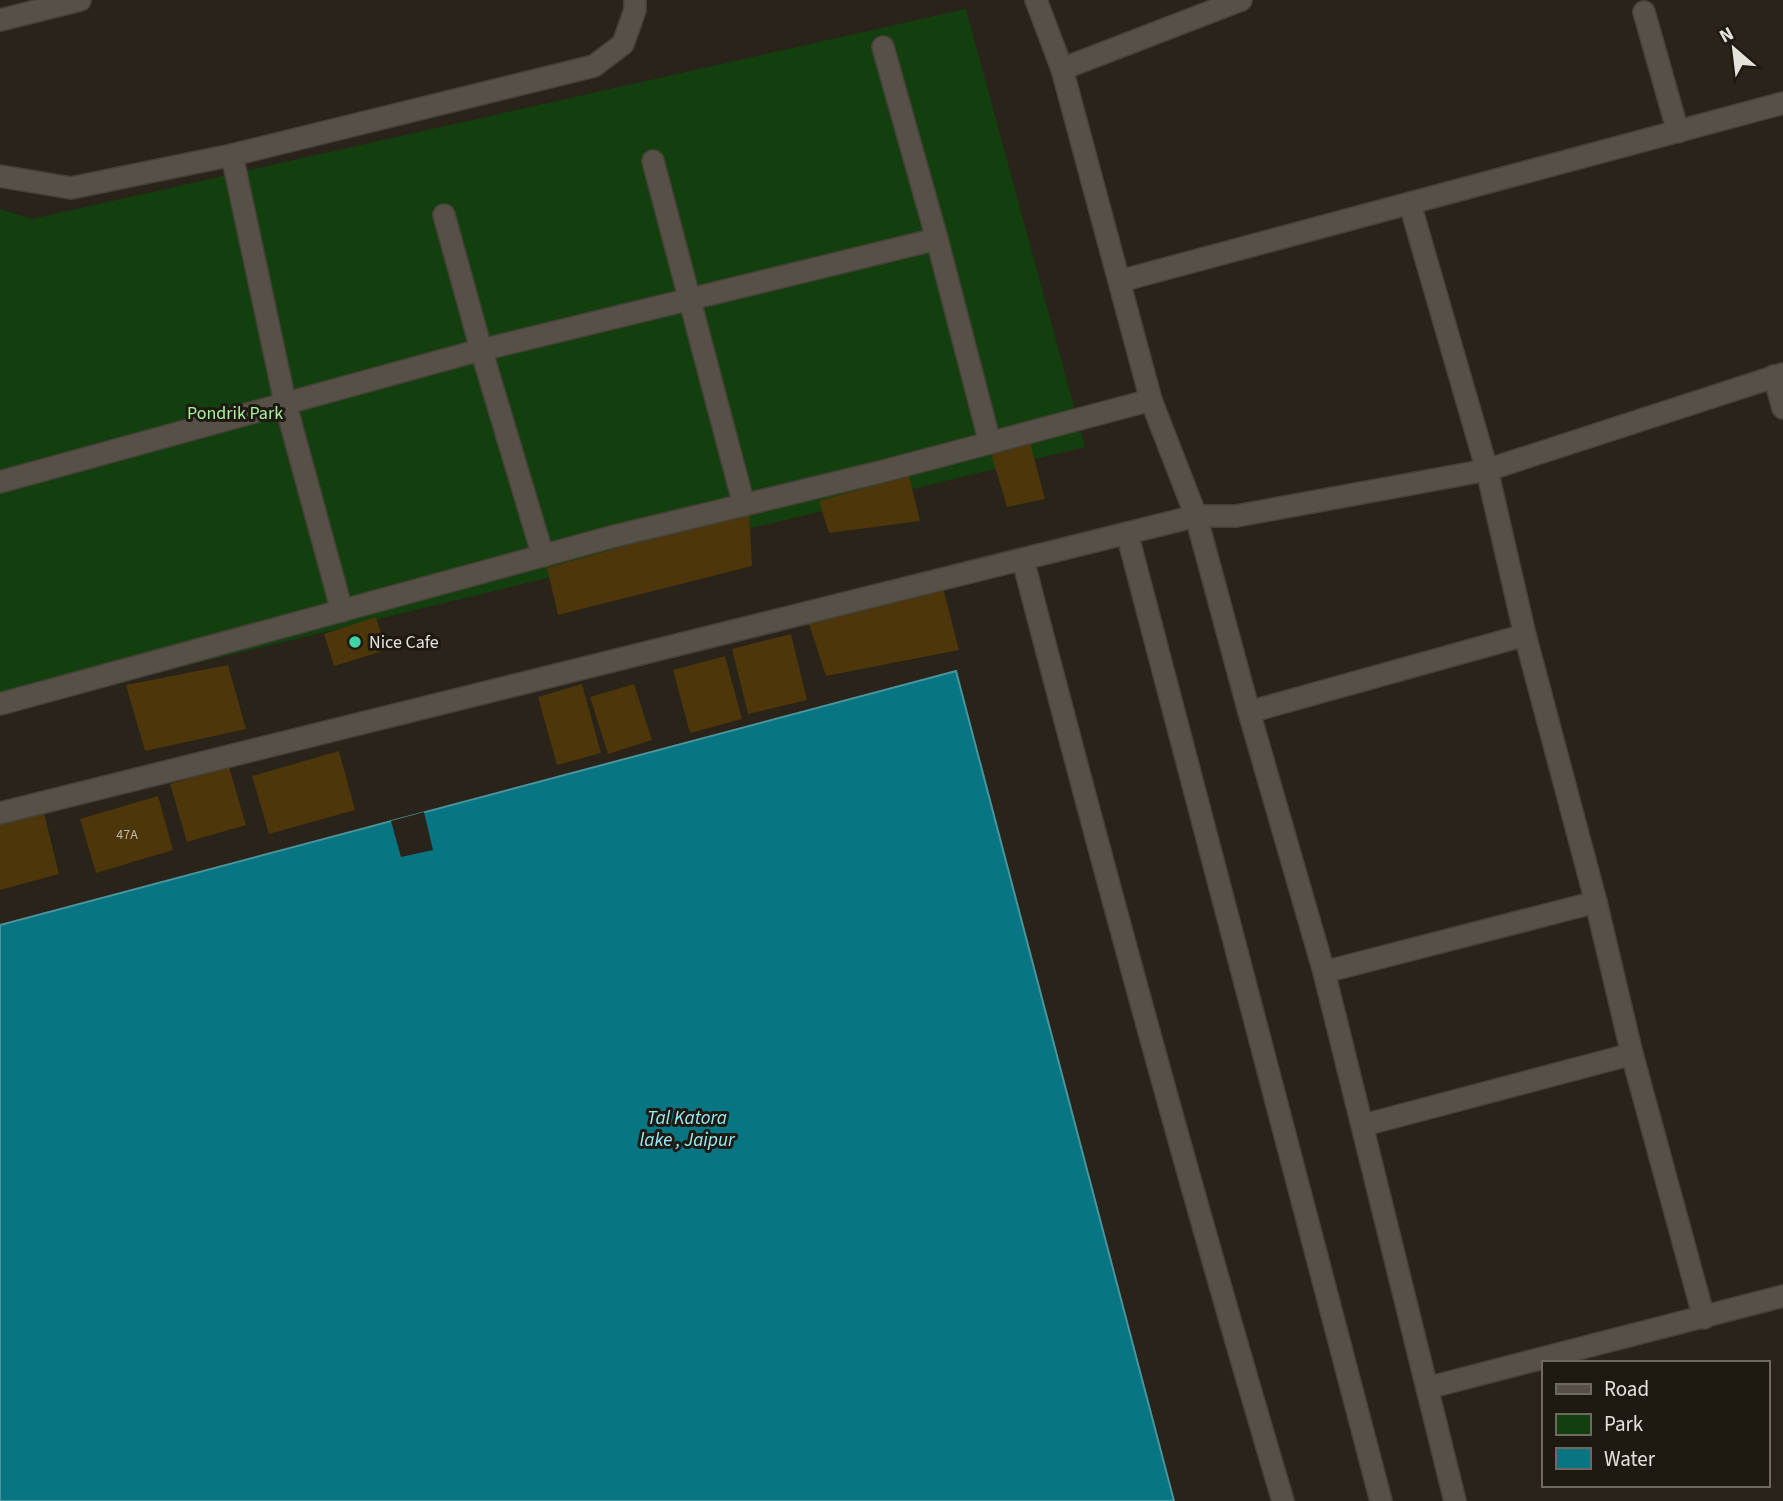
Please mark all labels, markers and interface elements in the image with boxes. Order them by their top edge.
north arrow [1699,14,1769,84]
text: N [1715,20,1739,50]
park label: Pondrik Park [187,401,283,426]
place label: Nice Cafe [369,630,439,655]
marker: Nice Cafe [347,634,363,650]
house number: 47A [116,825,138,845]
water label: Tal Katora lake , Jaipur [640,1105,736,1154]
legend [1542,1361,1769,1487]
text: Road [1604,1374,1649,1404]
text: Park [1604,1409,1644,1439]
text: Water [1604,1444,1656,1474]

